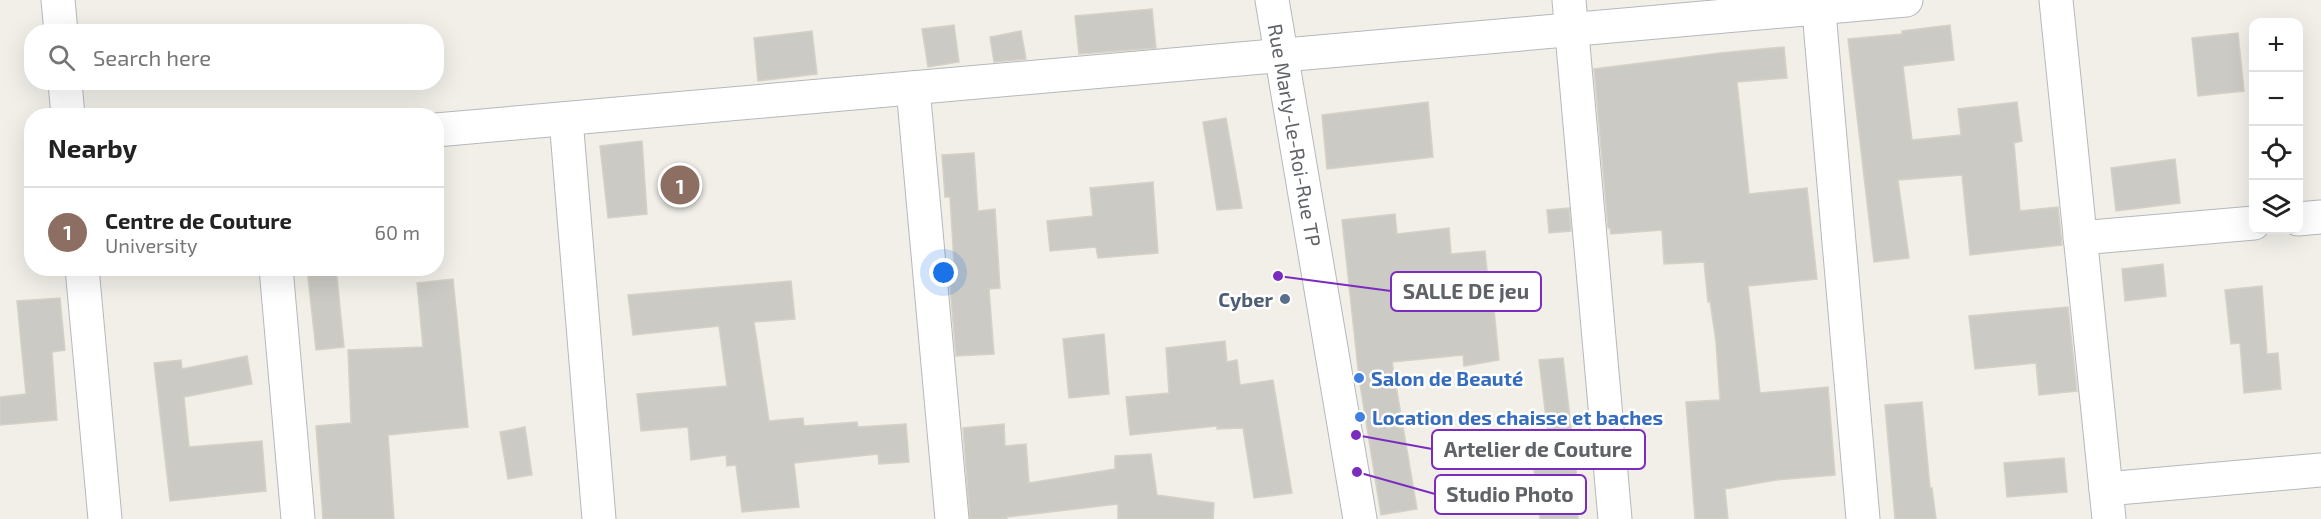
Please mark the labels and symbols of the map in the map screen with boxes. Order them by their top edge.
street label: Rue Marly-le-Roi-Rue TP [1264,22,1326,248]
pin: 1 [660,162,700,207]
your location [929,258,958,287]
callout: SALLE DE jeu [1391,272,1541,311]
text: SALLE DE jeu [1403,278,1529,303]
place label: Cyber [1218,287,1273,312]
marker: Cyber [1278,292,1292,306]
place label: Salon de Beauté [1371,366,1523,390]
marker: Salon de Beauté [1352,371,1366,385]
place label: Location des chaisse et baches [1372,405,1663,429]
marker: Location des chaisse et baches [1353,410,1367,424]
callout: Artelier de Couture [1432,430,1645,469]
text: Artelier de Couture [1444,436,1632,461]
callout: Studio Photo [1435,475,1586,514]
text: Studio Photo [1446,481,1574,506]

